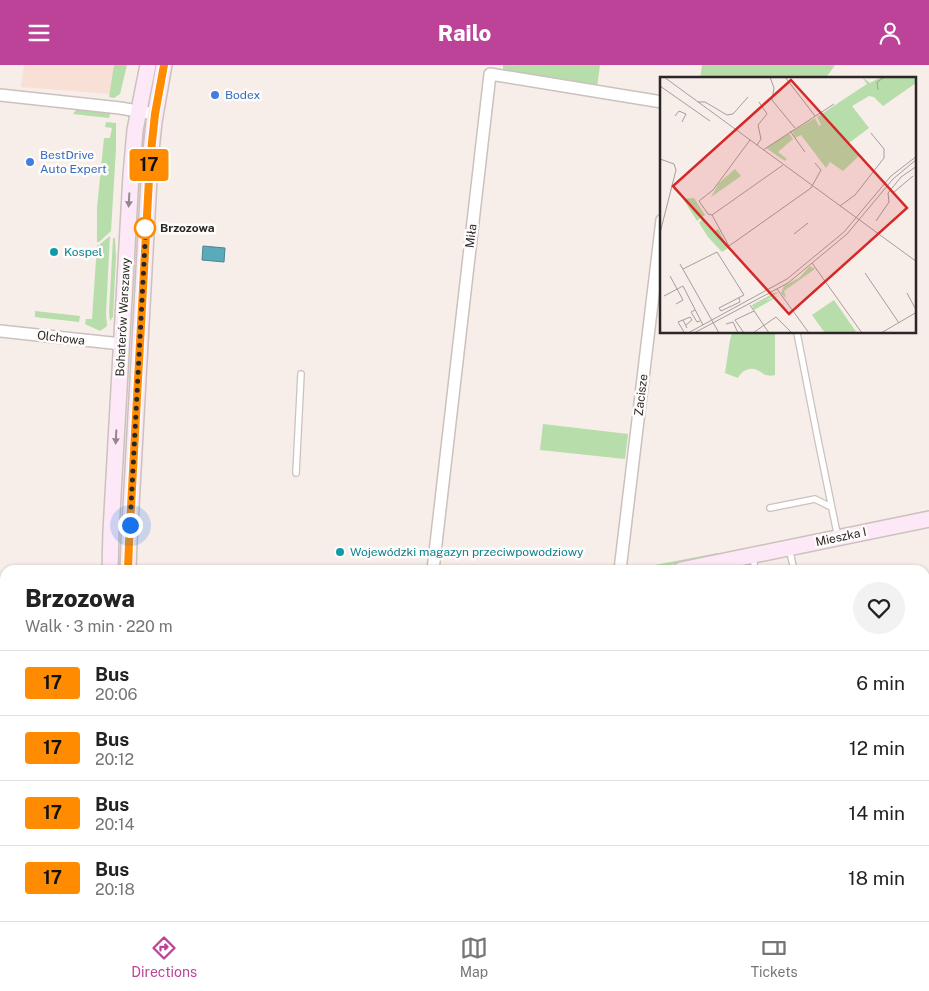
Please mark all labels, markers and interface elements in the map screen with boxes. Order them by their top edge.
icon: menu [25,19,53,47]
icon: person [876,19,904,47]
text: Railo [438,20,491,46]
inset map [660,77,916,334]
place label: Bodex [225,88,260,102]
marker: Bodex [209,89,221,101]
place label: BestDrive Auto Expert [40,148,107,176]
line badge: 17 [126,149,172,181]
text: 17 [140,154,158,175]
marker: BestDrive Auto Expert [24,156,36,168]
one-way arrow [125,192,133,208]
marker: Brzozowa [134,217,156,239]
place label: Brzozowa [160,221,215,235]
street label: Miła [463,223,479,249]
place label: Kospel [64,245,103,259]
marker: Kospel [48,246,60,258]
street label: Bohaterów Warszawy [113,257,133,377]
street label: Olchowa [36,328,86,348]
street label: Zacisze [631,373,651,417]
one-way arrow [112,429,120,445]
your location [118,513,143,538]
street label: Mieszka I [814,525,868,549]
place label: Wojewódzki magazyn przeciwpowodziowy [350,545,584,559]
marker: Wojewódzki magazyn przeciwpowodziowy [334,546,346,558]
button: heart [853,582,905,634]
text: Brzozowa [25,584,135,612]
text: Walk · 3 min · 220 m [25,617,173,636]
text: Bus [95,663,129,685]
text: 17 [43,672,62,693]
text: 6 min [856,672,905,694]
text: 20:06 [95,685,138,704]
text: Bus [95,728,129,750]
text: 17 [43,737,62,758]
text: 12 min [849,737,905,759]
text: 20:12 [95,750,134,769]
text: Bus [95,793,129,815]
text: 17 [43,802,62,823]
text: 14 min [848,802,905,824]
text: 20:14 [95,815,135,834]
text: Bus [95,858,129,880]
text: 17 [43,867,62,888]
text: 18 min [848,867,905,889]
text: 20:18 [95,880,135,899]
tab: Directions [131,934,197,980]
tab: Map [460,934,488,980]
tab: Tickets [751,934,798,980]

